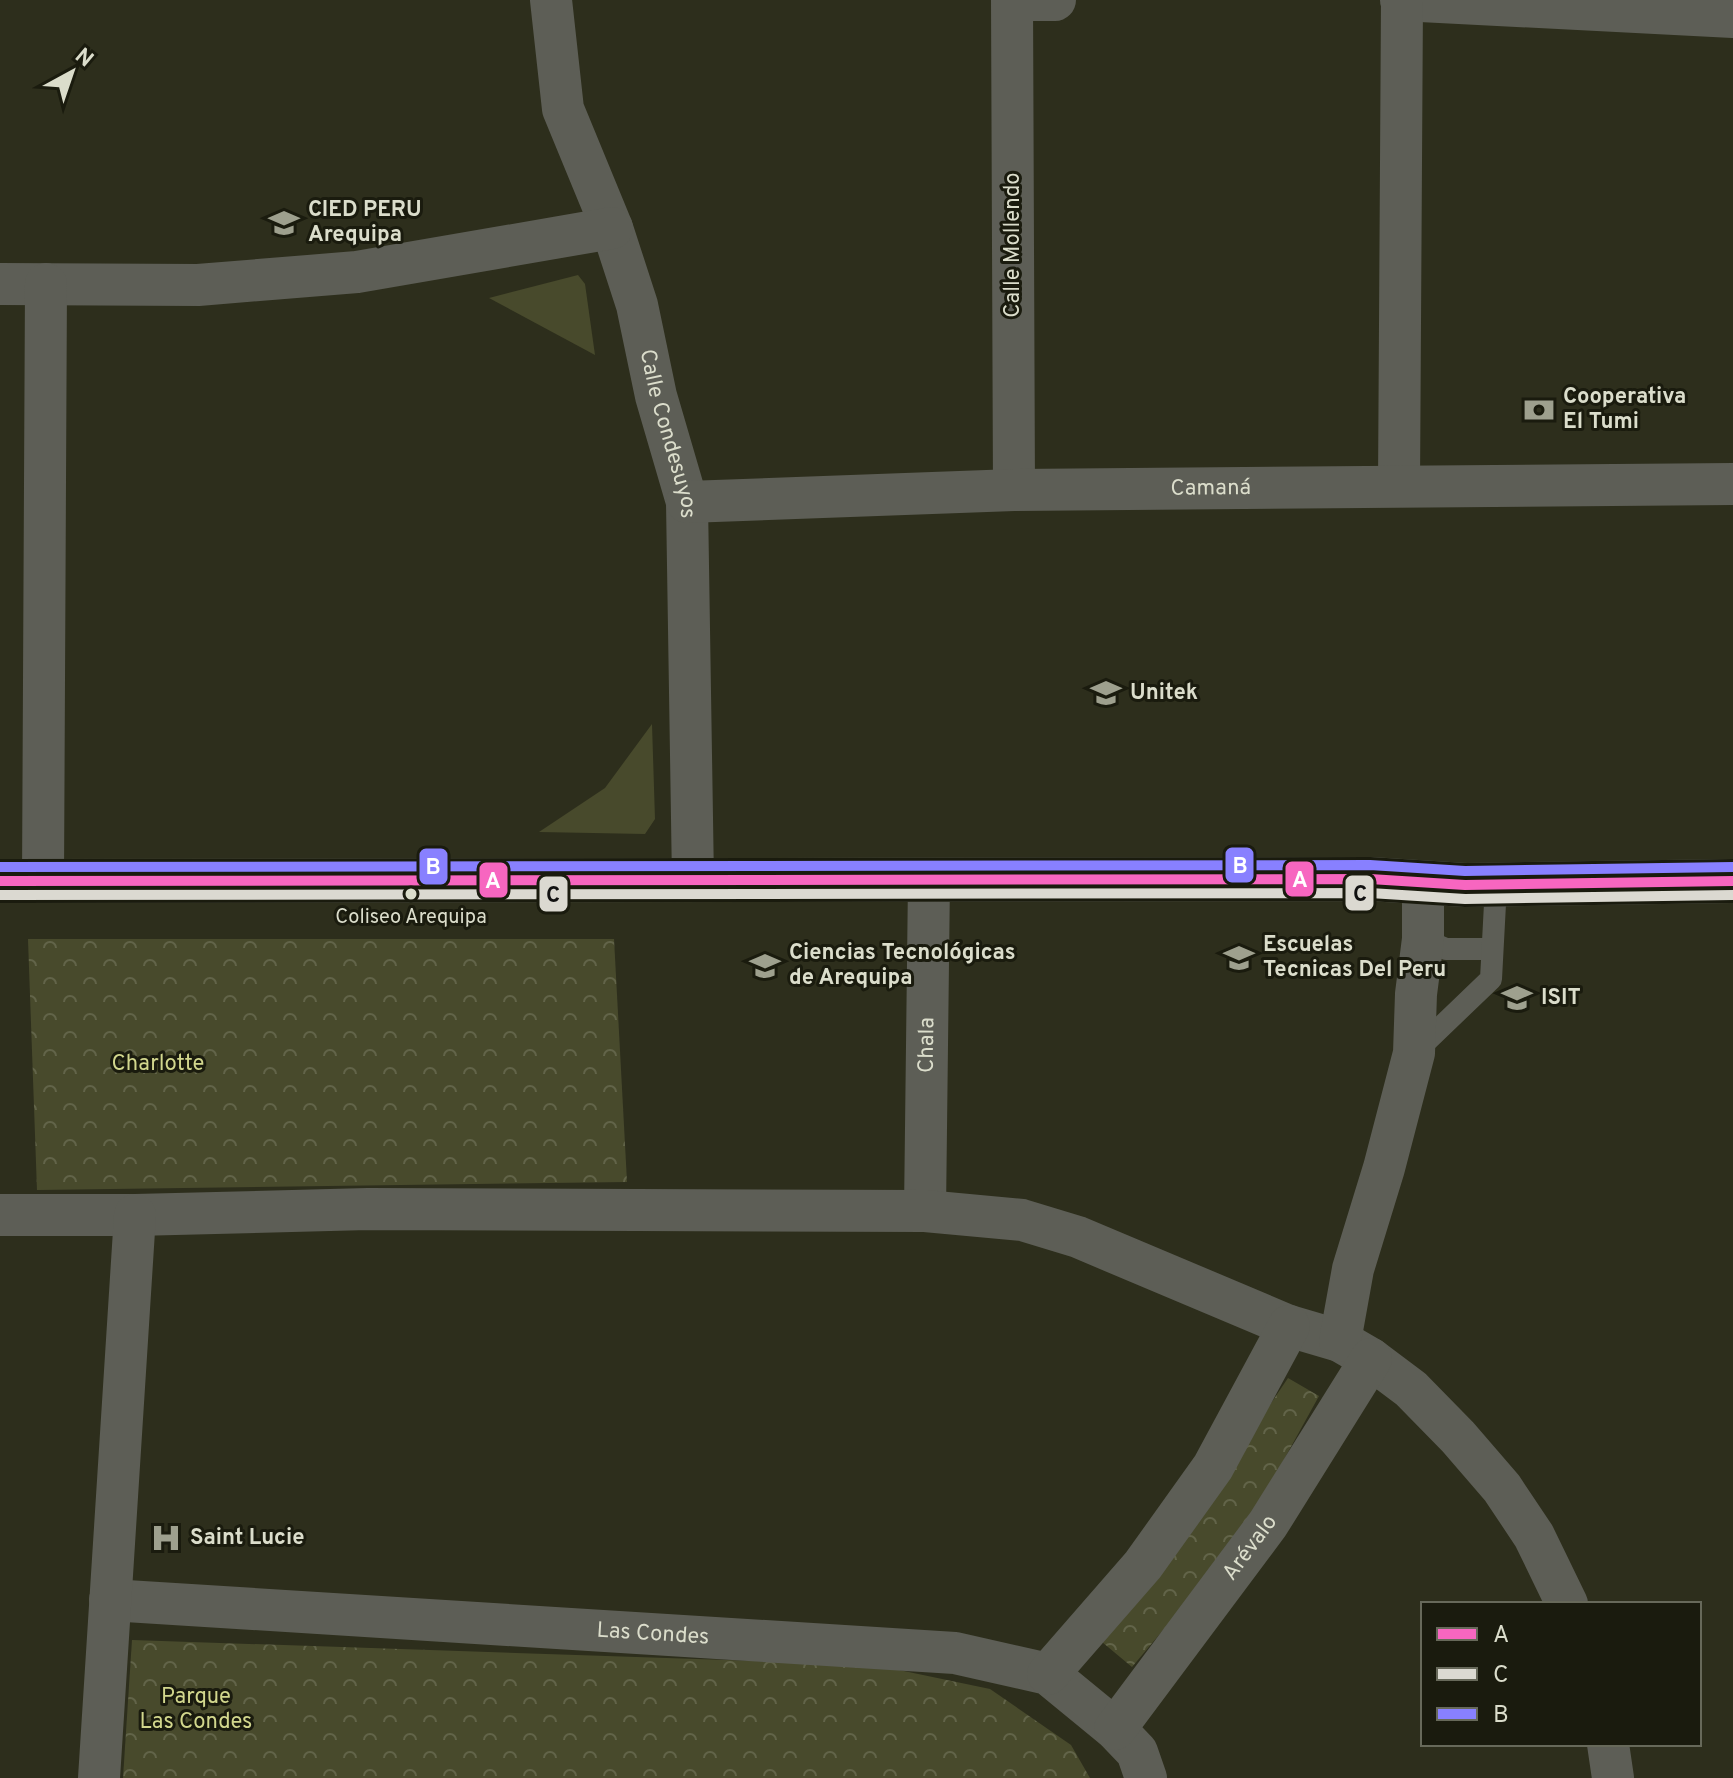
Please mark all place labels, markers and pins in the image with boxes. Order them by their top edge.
place label: CIED PERU Arequipa [308,197,422,249]
school or university icon: CIED PERU Arequipa [267,206,301,240]
place label: Cooperativa El Tumi [1563,384,1686,436]
bank icon: Cooperativa El Tumi [1522,393,1556,427]
school or university icon: Unitek [1089,676,1123,710]
place label: Unitek [1130,680,1198,707]
marker: Coliseo Arequipa [403,886,419,902]
place label: Coliseo Arequipa [335,905,487,931]
place label: Escuelas Tecnicas Del Peru [1263,932,1446,984]
place label: Ciencias Tecnológicas de Arequipa [789,940,1016,992]
school or university icon: Escuelas Tecnicas Del Peru [1222,941,1256,975]
school or university icon: Ciencias Tecnológicas de Arequipa [748,949,782,983]
school or university icon: ISIT [1500,981,1534,1015]
place label: ISIT [1541,985,1581,1012]
hospital icon: Saint Lucie [149,1521,183,1555]
place label: Saint Lucie [190,1525,304,1552]

